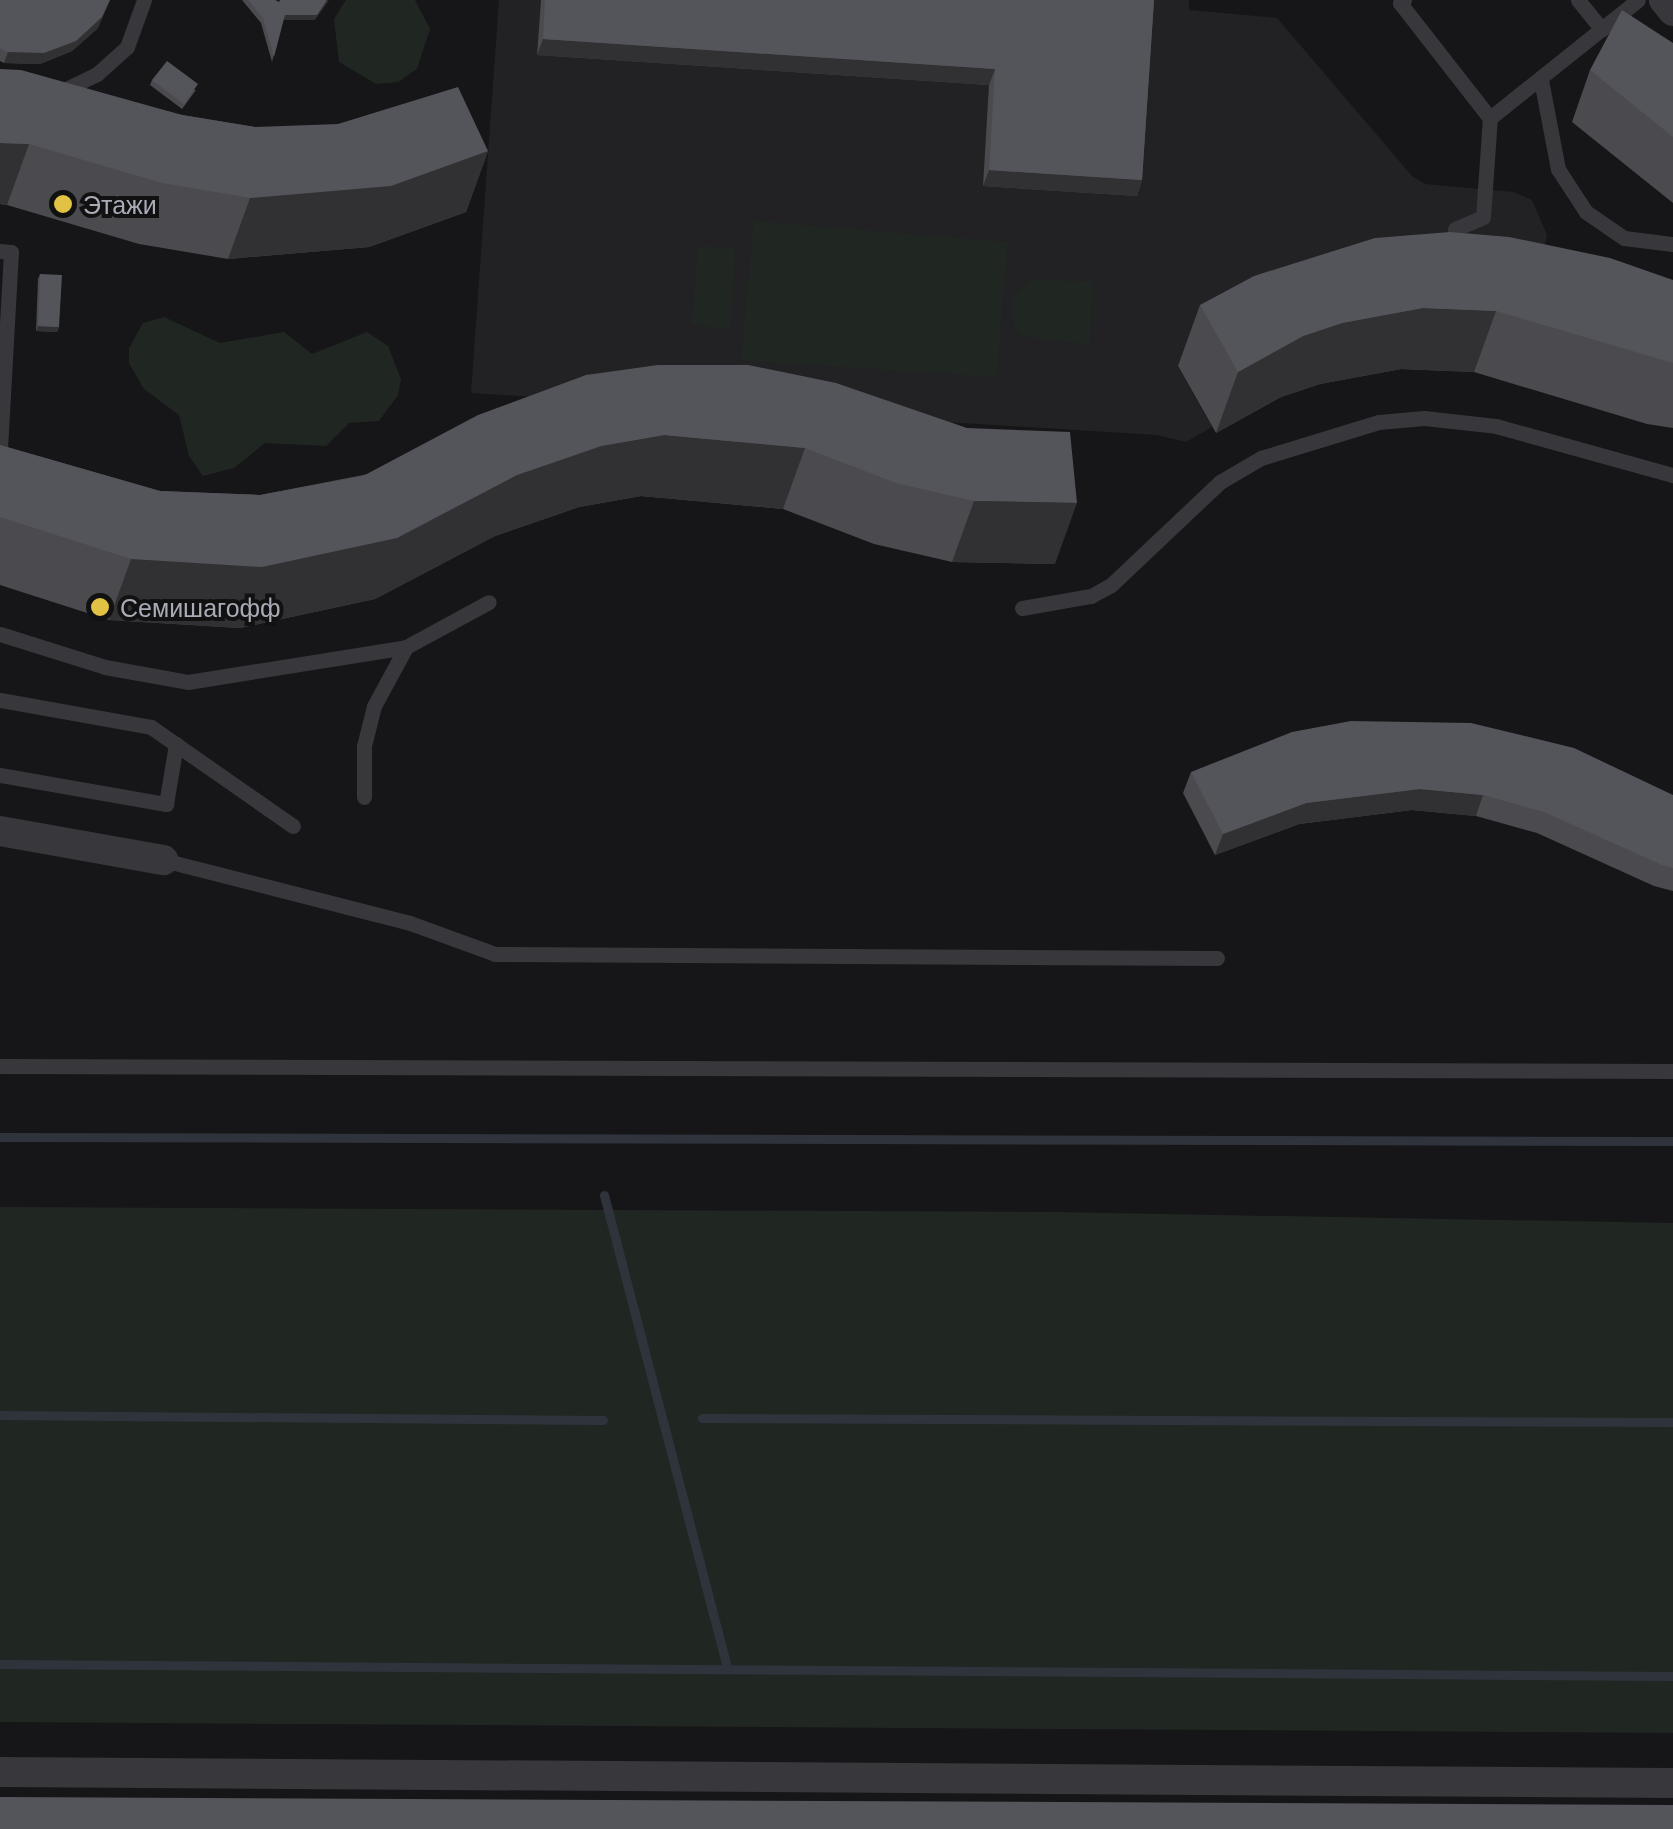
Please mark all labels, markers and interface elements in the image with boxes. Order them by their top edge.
place label: Этажи [83,189,157,219]
marker: Этажи [52,193,74,215]
place label: Семишагофф [120,592,281,622]
marker: Семишагофф [89,596,111,618]

